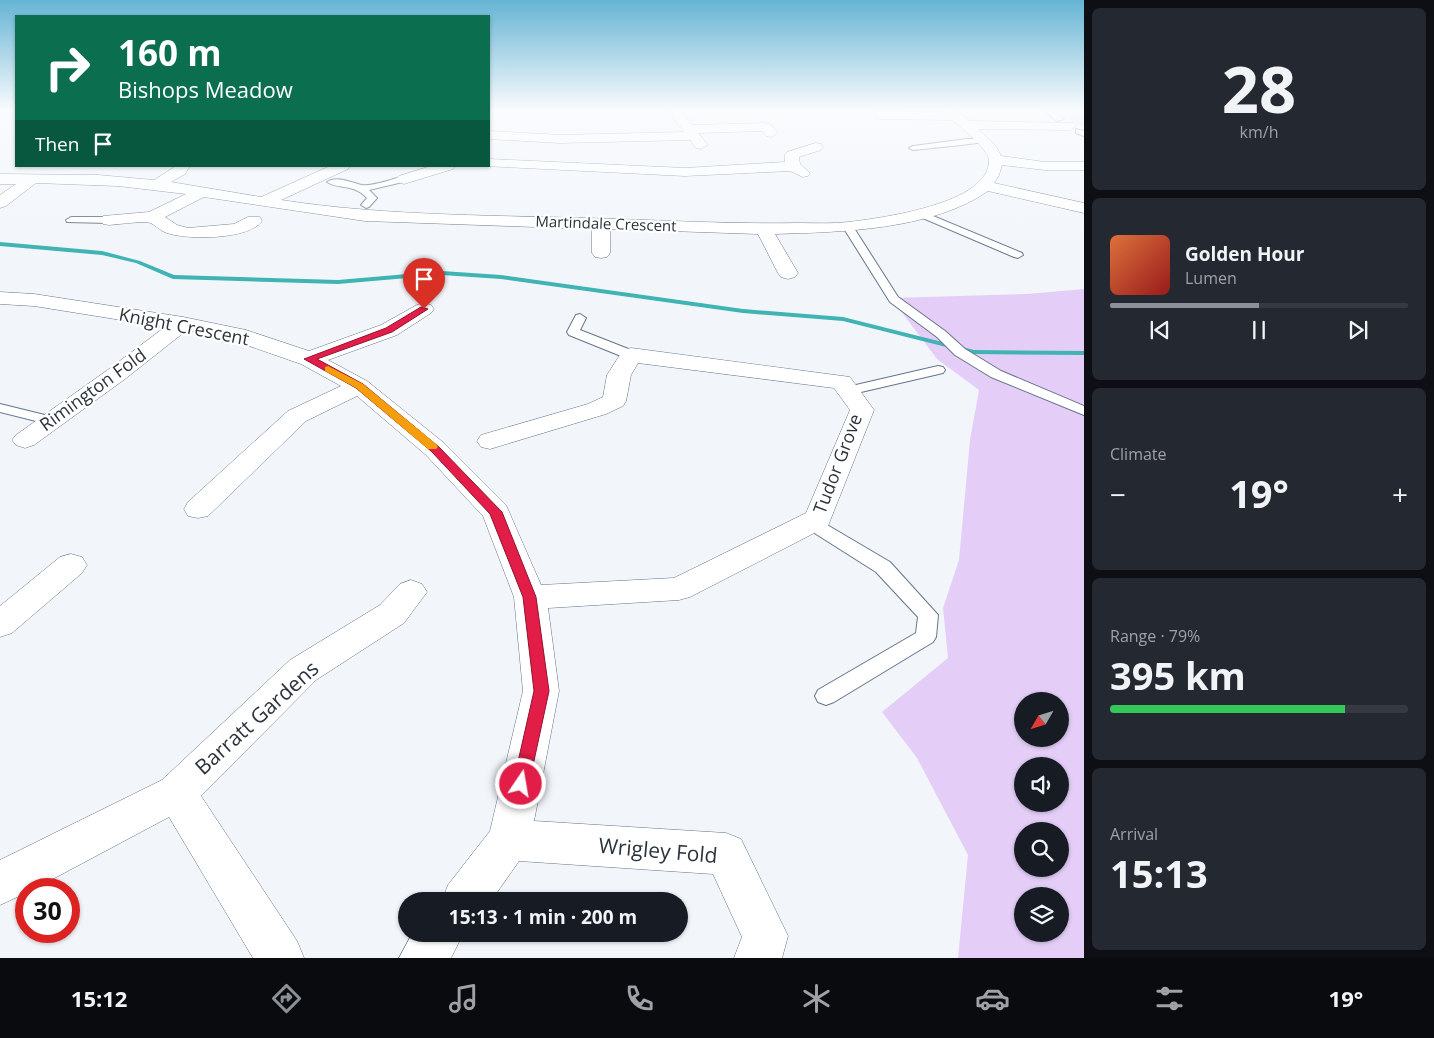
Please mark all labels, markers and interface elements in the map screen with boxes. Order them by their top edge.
text: 160 m [118,29,222,76]
icon: right [35,35,100,100]
text: 28 [1222,44,1296,132]
text: Bishops Meadow [118,74,293,104]
text: km/h [1240,121,1278,143]
icon: arrive [89,130,117,158]
text: Then [35,131,79,157]
street label: Martindale Crescent [535,211,677,235]
text: Golden Hour [1185,241,1304,267]
pin [403,258,445,309]
icon: arrive [410,265,438,293]
text: Lumen [1185,267,1237,289]
street label: Knight Crescent [117,302,251,350]
icon: previous [1146,316,1174,344]
icon: pause [1245,316,1273,344]
icon: next [1344,316,1372,344]
street label: Rimington Fold [34,342,151,436]
street label: Tudor Grove [807,410,867,517]
text: Climate [1110,443,1167,465]
text: 19° [1229,467,1289,519]
text: − [1110,475,1126,513]
text: + [1392,475,1408,513]
text: Range · 79% [1110,625,1200,647]
text: 395 km [1110,649,1246,701]
street label: Barratt Gardens [188,654,324,780]
north arrow [1014,692,1069,748]
map controls [1014,692,1069,942]
position arrow [494,757,546,809]
button: sound [1014,757,1069,812]
button: search [1014,822,1069,877]
text: Arrival [1110,823,1158,845]
street label: Wrigley Fold [597,831,719,869]
text: 15:13 [1110,847,1208,899]
speed limit sign: 30 [15,878,80,943]
button: layers [1014,887,1069,942]
text: 15:13 · 1 min · 200 m [449,904,637,930]
icon: directions [269,981,304,1016]
icon: music [446,981,481,1016]
icon: phone [622,981,657,1016]
icon: climate [799,981,834,1016]
icon: car [975,981,1010,1016]
icon: filters [1152,981,1187,1016]
text: 15:12 [71,983,127,1013]
text: 19° [1329,983,1363,1013]

